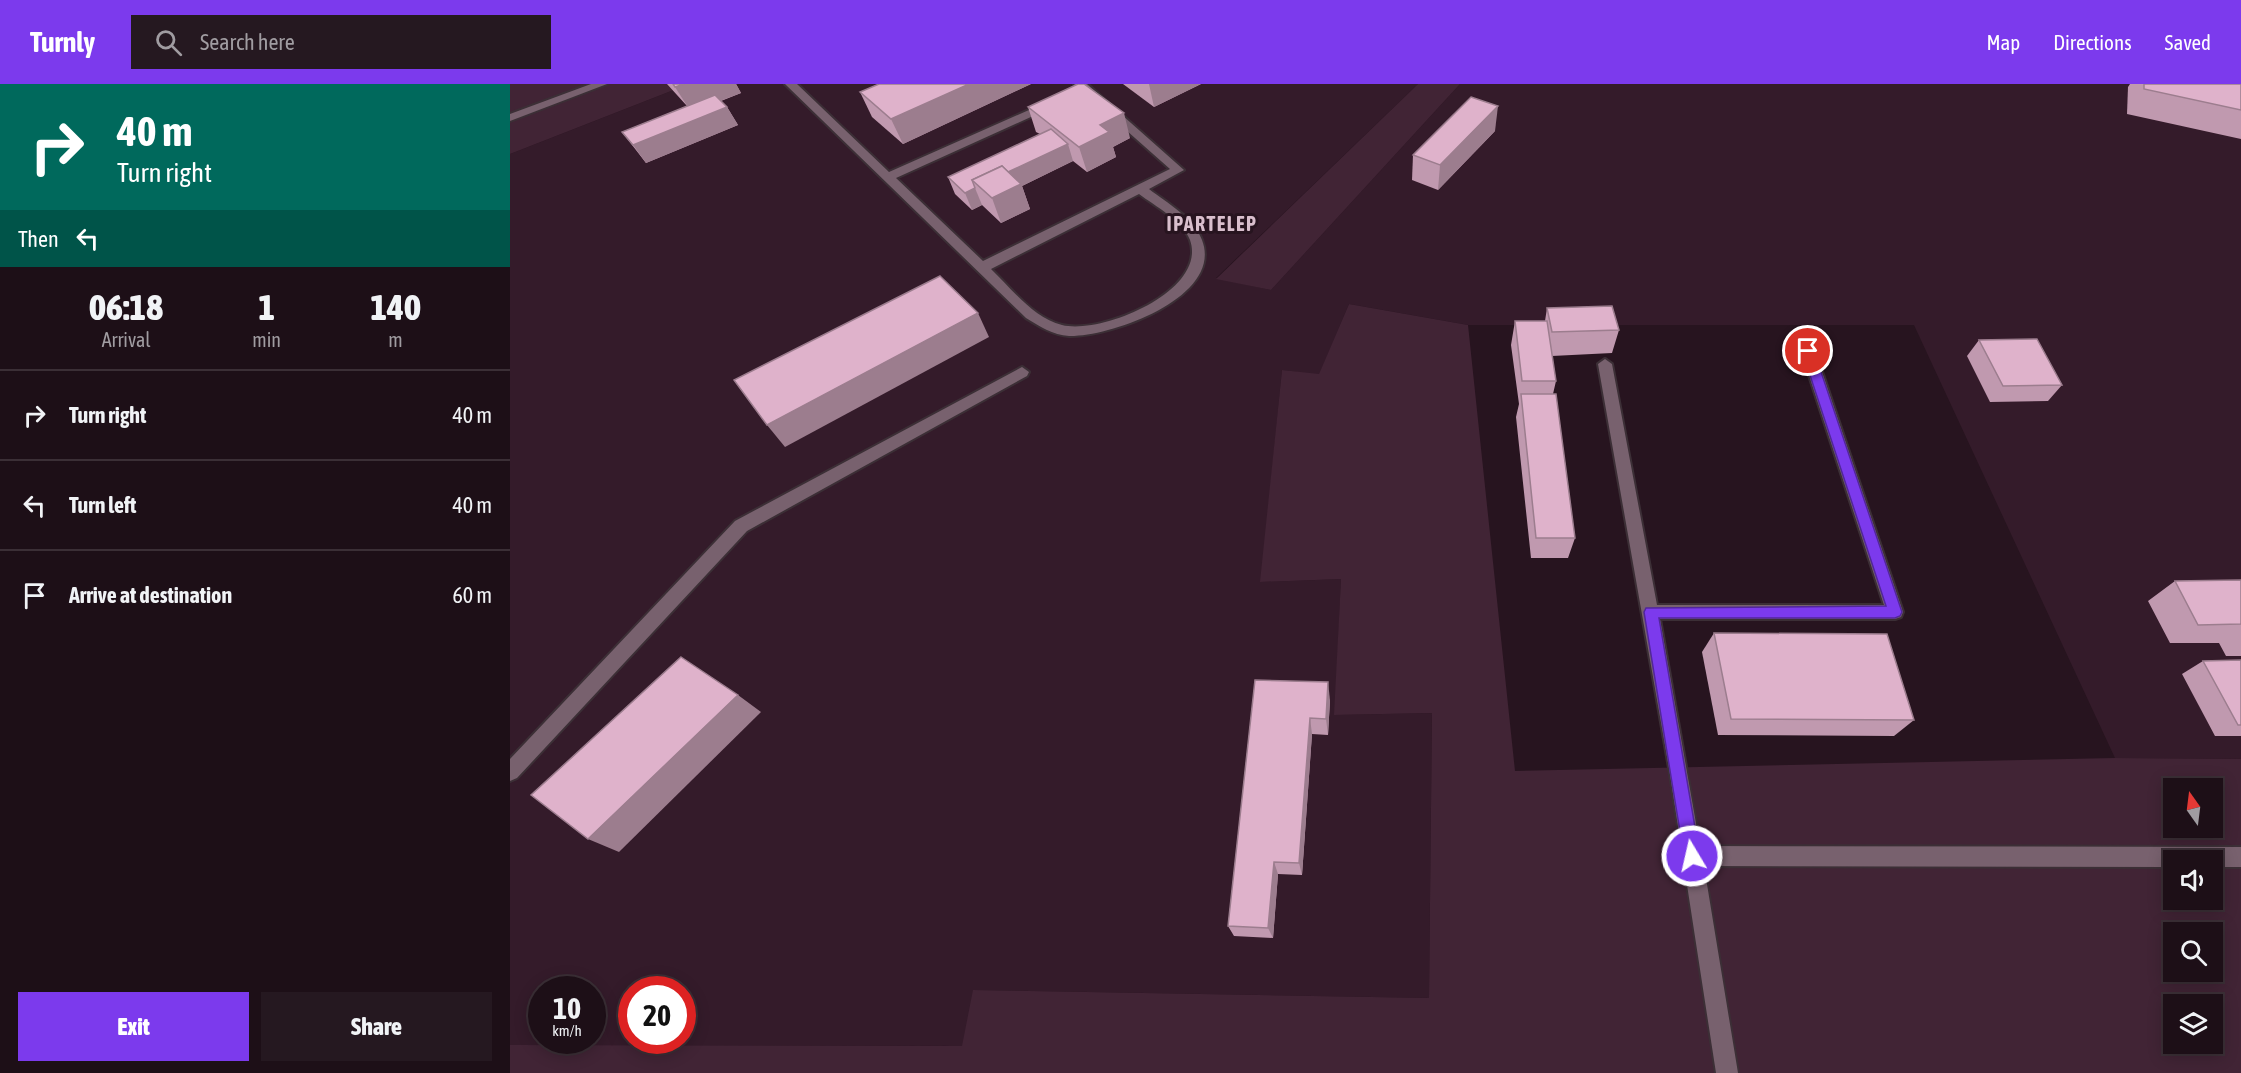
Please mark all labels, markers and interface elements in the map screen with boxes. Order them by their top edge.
search box [131,15,551,69]
text: Turnly [30,26,95,58]
icon: search [152,26,185,59]
text: Search here [200,29,295,55]
text: Map [1986,30,2020,54]
text: Directions [2053,30,2132,54]
text: Saved [2165,30,2211,54]
text: 40 m [117,107,192,155]
icon: right [18,108,96,186]
text: Turn right [117,157,212,188]
district label: IPARTELEP [1167,212,1257,235]
icon: left [71,222,104,255]
text: Then [18,226,59,252]
text: 06:18 [89,286,163,328]
text: 1 [258,286,275,328]
text: 140 [370,286,421,328]
pin [1782,325,1833,376]
text: Arrival [102,328,151,351]
text: min [252,328,281,351]
text: m [388,328,403,351]
icon: arrive [1791,334,1824,367]
icon: right [18,399,51,432]
text: Turn right [69,402,146,428]
text: 40 m [452,402,492,428]
icon: left [18,489,51,522]
text: Turn left [69,492,136,518]
text: 40 m [452,492,492,518]
icon: arrive [18,579,51,612]
text: Arrive at destination [69,582,232,608]
text: 60 m [452,582,492,608]
north arrow [2163,778,2223,838]
map controls [2163,778,2223,1054]
position arrow [1660,824,1724,888]
button: sound [2163,850,2223,910]
button: search [2163,922,2223,982]
speed limit sign: 20 [618,976,696,1054]
text: 10 [553,991,581,1025]
button: Exit [18,992,249,1061]
button: Share [261,992,492,1061]
button: layers [2163,994,2223,1054]
text: km/h [552,1022,582,1039]

